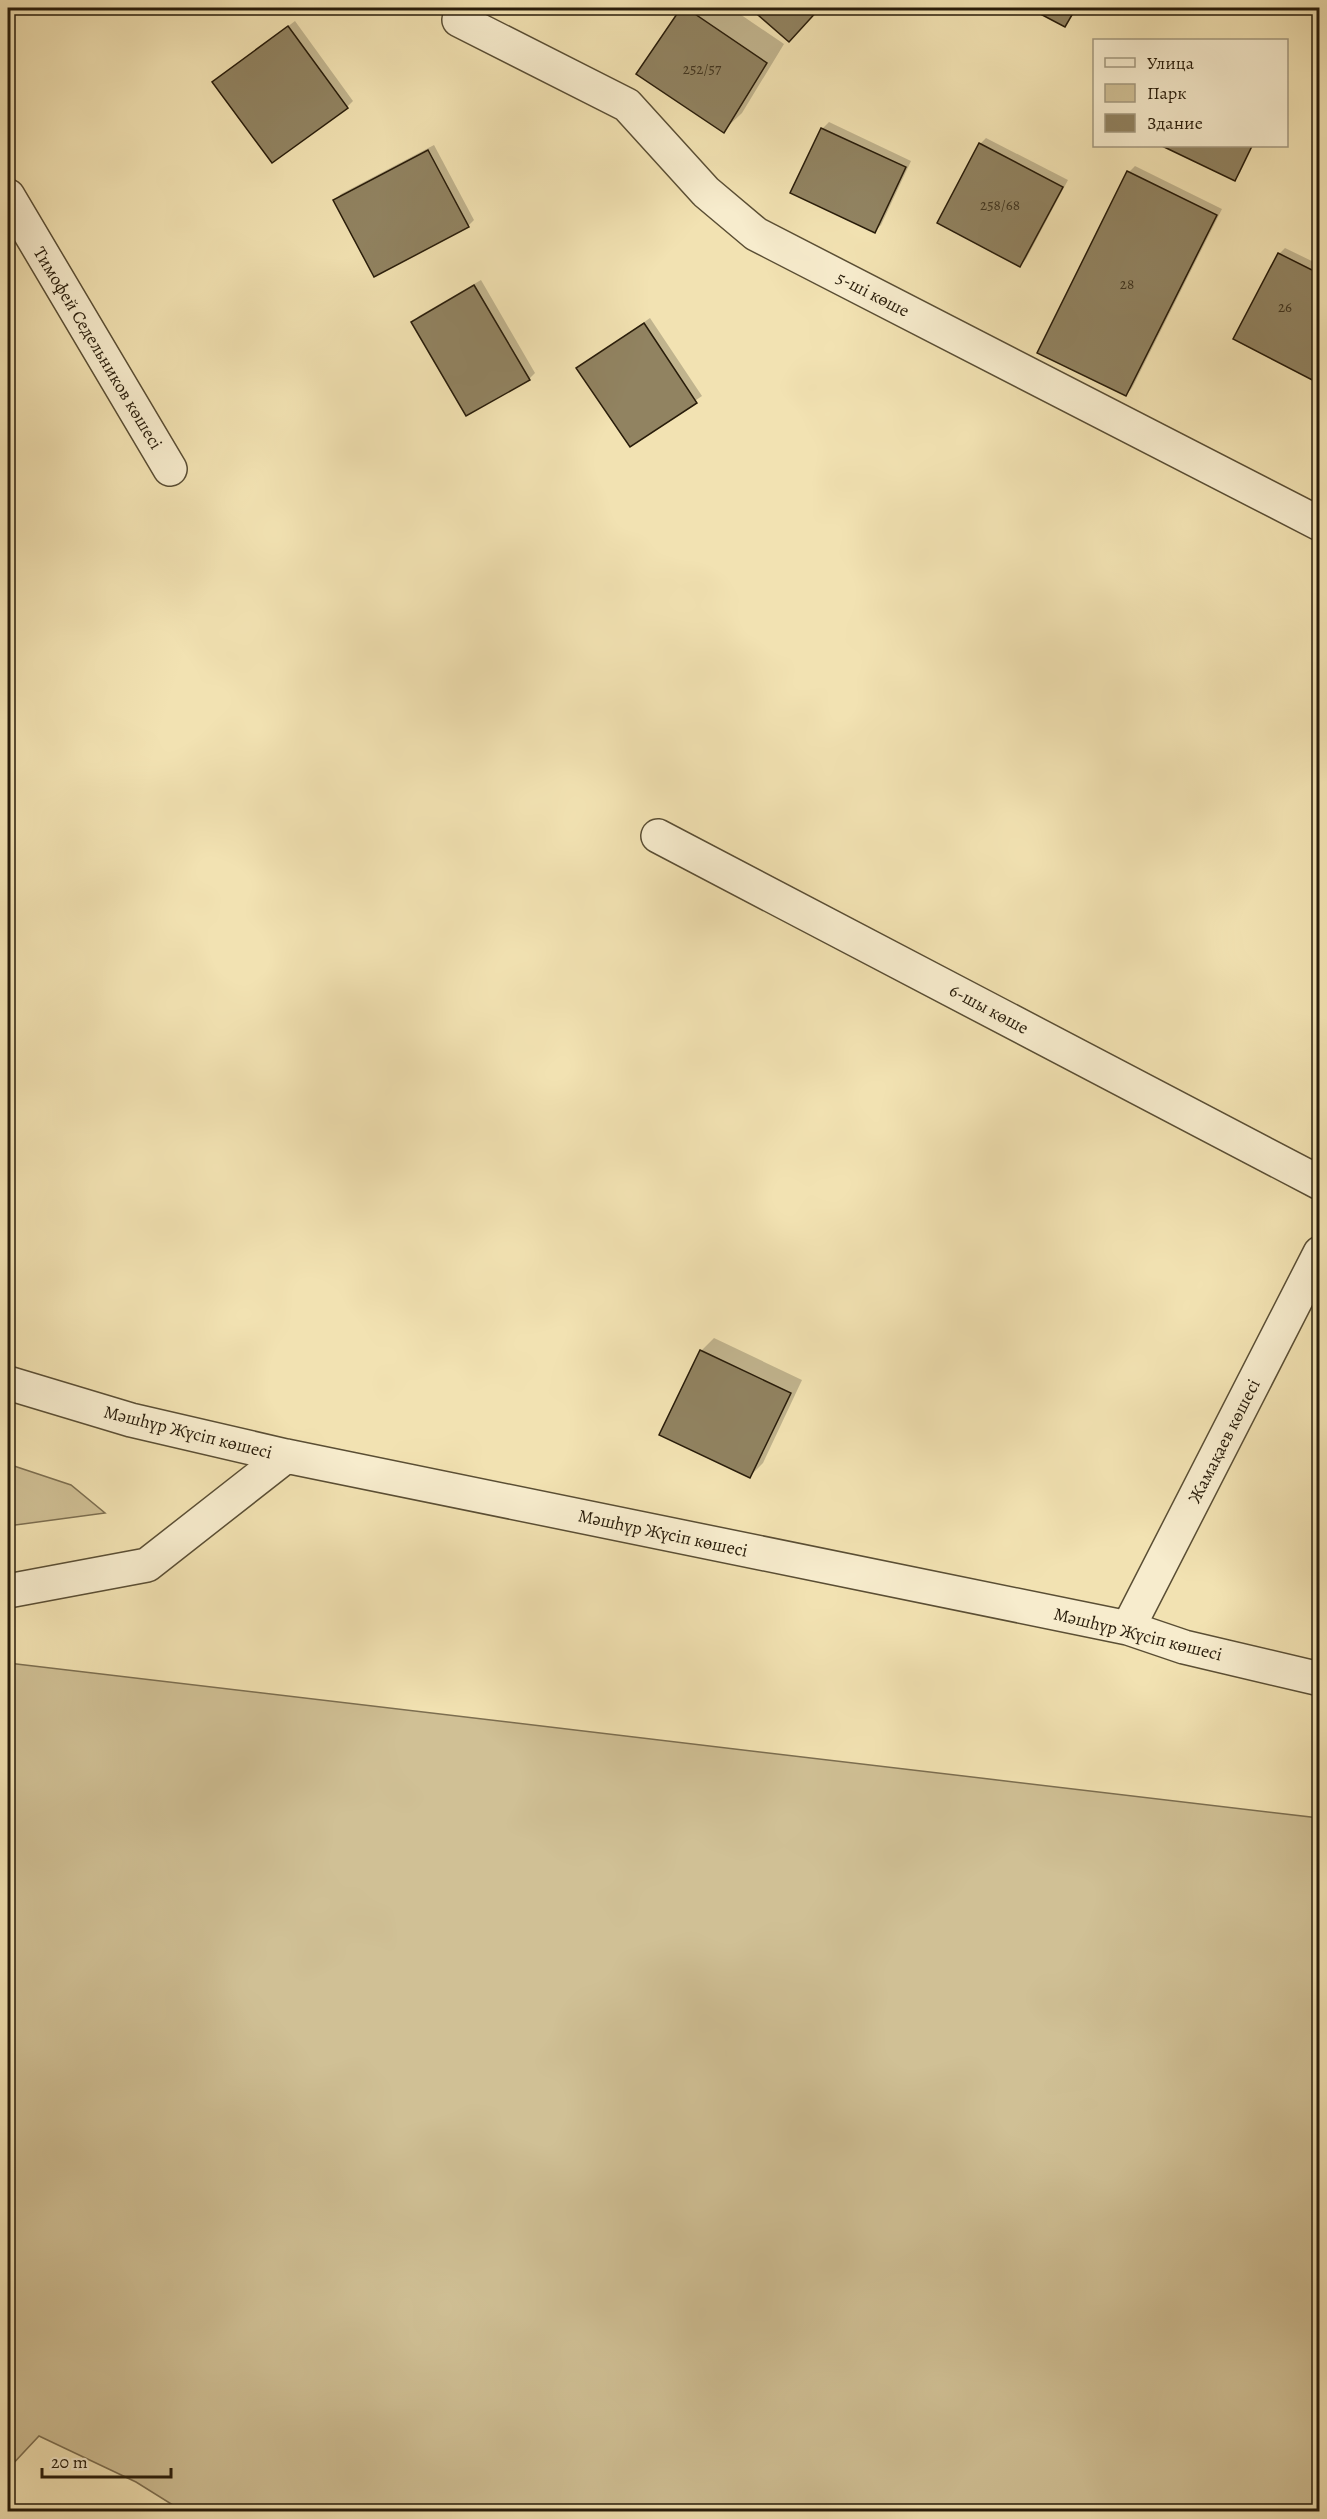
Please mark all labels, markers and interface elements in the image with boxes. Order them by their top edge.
legend [1093,39,1288,147]
text: Улица [1147,51,1195,75]
house number: 252/57 [683,59,722,79]
text: Парк [1147,81,1187,105]
text: Здание [1147,111,1203,135]
house number: 258/68 [980,195,1020,215]
street label: Тимофей Седельников көшесі [28,242,168,454]
street label: 5-ші көше [832,265,914,323]
house number: 28 [1120,274,1134,294]
house number: 26 [1278,297,1292,317]
street label: 6-шы көше [945,978,1033,1040]
street label: Жамақаев көшесі [1182,1375,1266,1507]
street label: Мәшhүр Жүсіп көшесі [101,1399,275,1465]
street label: Мәшhүр Жүсіп көшесі [576,1503,750,1563]
street label: Мәшhүр Жүсіп көшесі [1051,1601,1225,1667]
scale bar [42,2441,171,2479]
text: 20 m [51,2450,88,2474]

